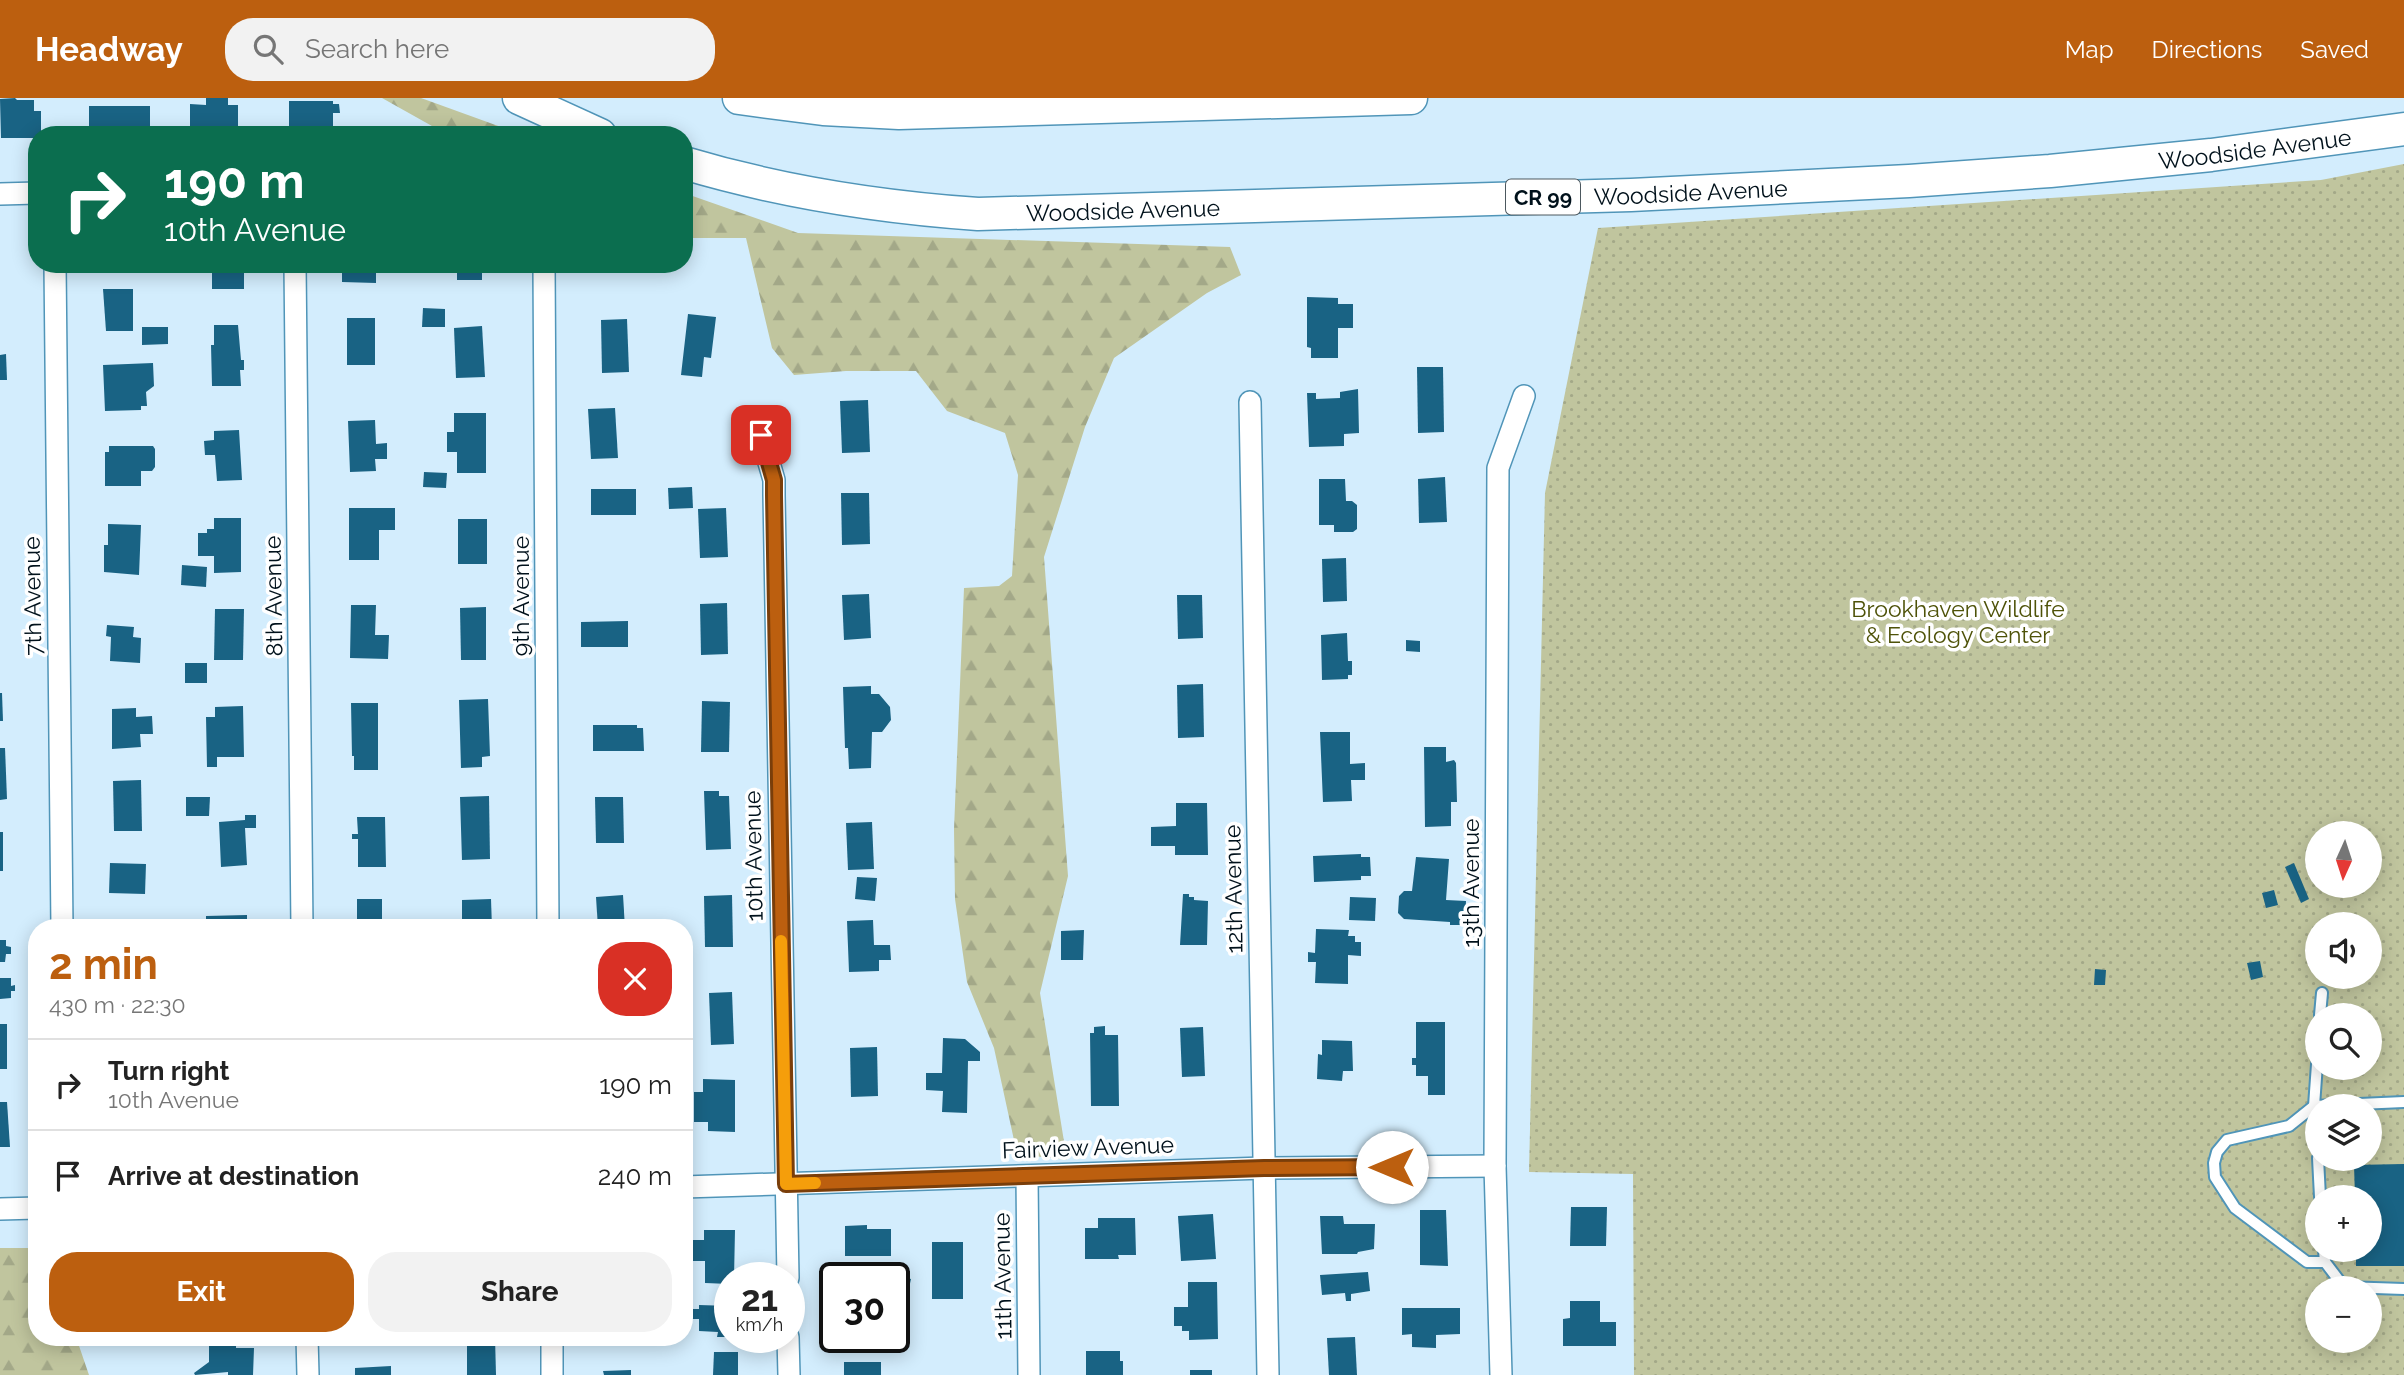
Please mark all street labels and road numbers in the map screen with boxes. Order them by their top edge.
street label: Woodside Avenue [2157,123,2353,174]
street label: Woodside Avenue [1593,174,1788,210]
road number: CR 99 [1506,180,1580,214]
street label: Woodside Avenue [1026,193,1220,226]
street label: 8th Avenue [258,535,288,657]
street label: 7th Avenue [17,536,47,656]
street label: 9th Avenue [507,536,534,656]
street label: 10th Avenue [738,790,768,922]
street label: 13th Avenue [1457,818,1484,948]
street label: 12th Avenue [1218,824,1248,954]
street label: Fairview Avenue [1002,1131,1174,1163]
street label: 11th Avenue [987,1212,1017,1340]

